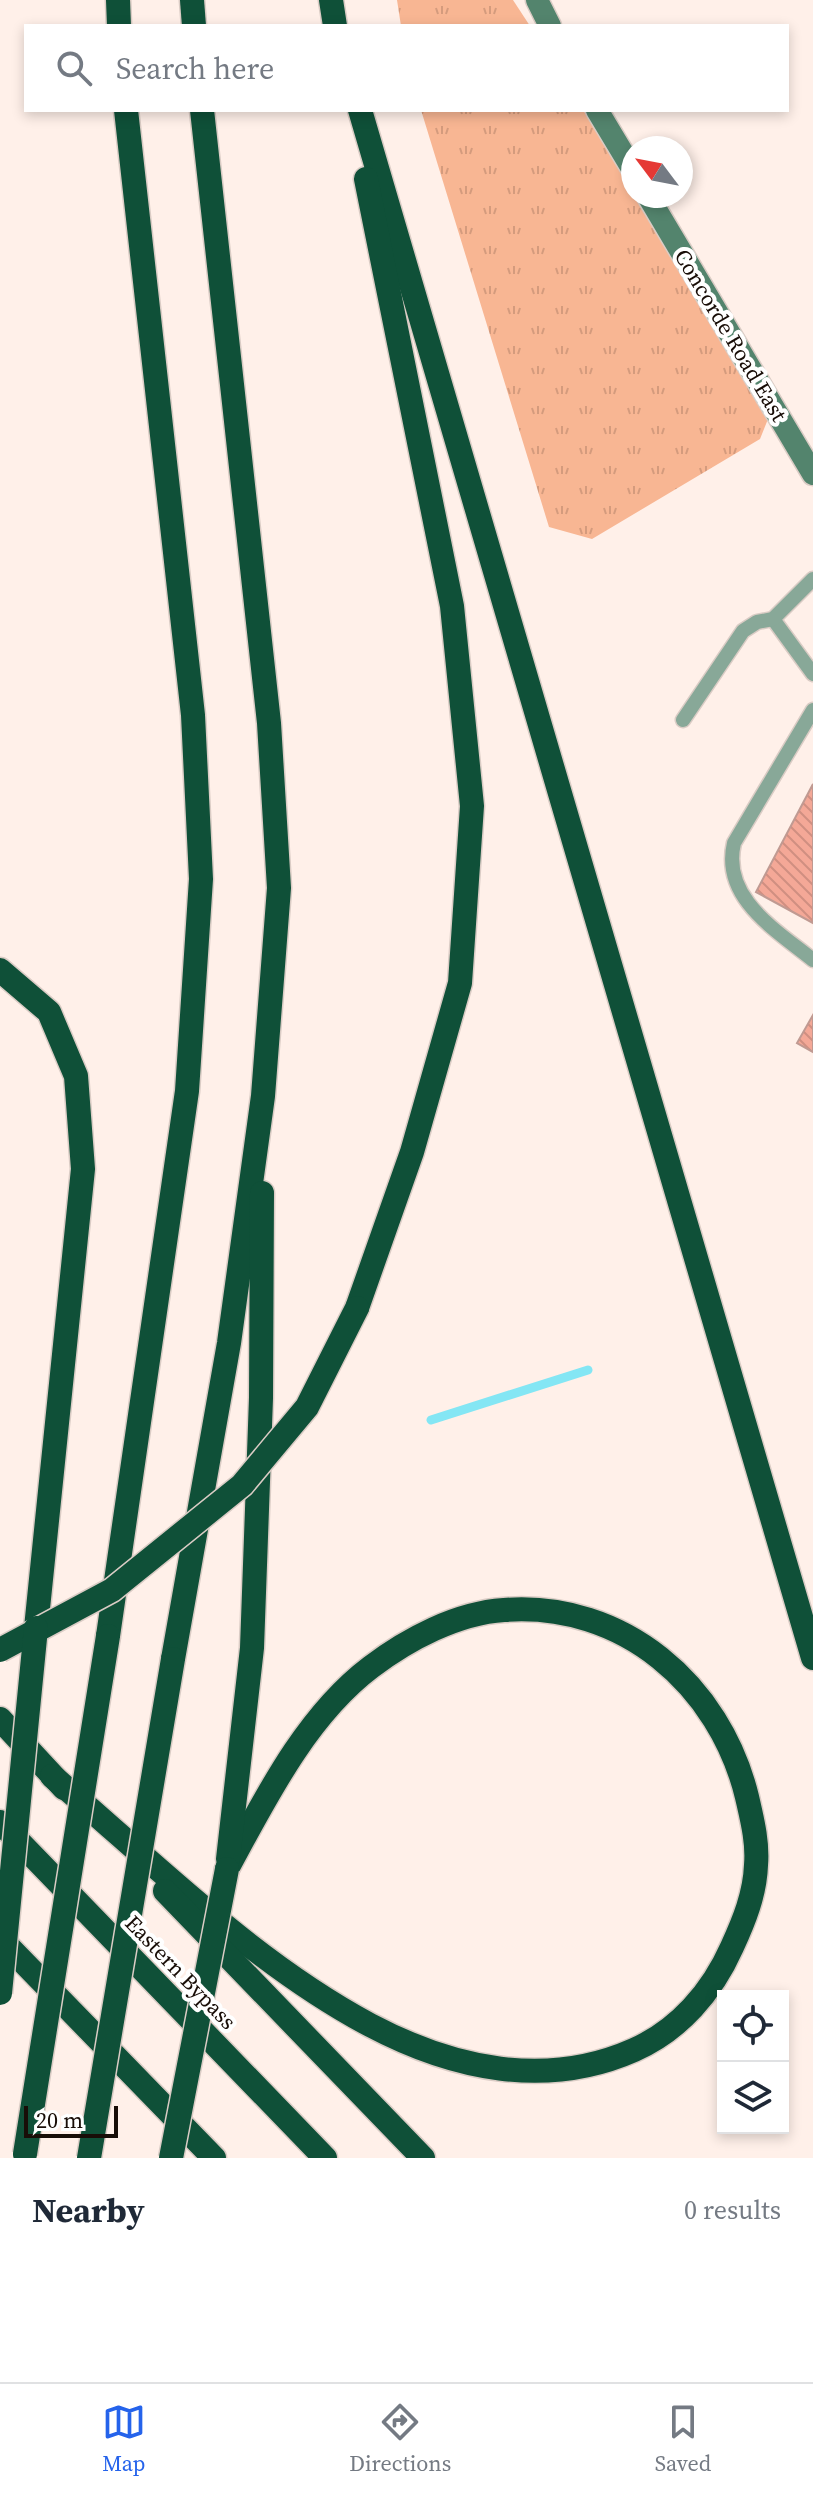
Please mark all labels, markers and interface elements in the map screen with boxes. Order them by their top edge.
search box [24,24,789,112]
icon: search [52,46,96,90]
text: Search here [116,48,274,89]
north arrow [621,136,693,208]
street label: Concorde Road East [668,243,795,428]
street label: Eastern Bypass [119,1908,243,2036]
map controls [717,1990,789,2134]
button: locate [717,1990,789,2062]
button: layers [717,2062,789,2134]
scale bar [24,2102,118,2138]
text: 20 m [36,2105,83,2135]
text: Nearby [32,2187,145,2233]
text: 0 results [684,2192,781,2228]
tab: Map [102,2400,146,2478]
tab: Directions [349,2400,451,2478]
tab: Saved [655,2400,711,2478]

